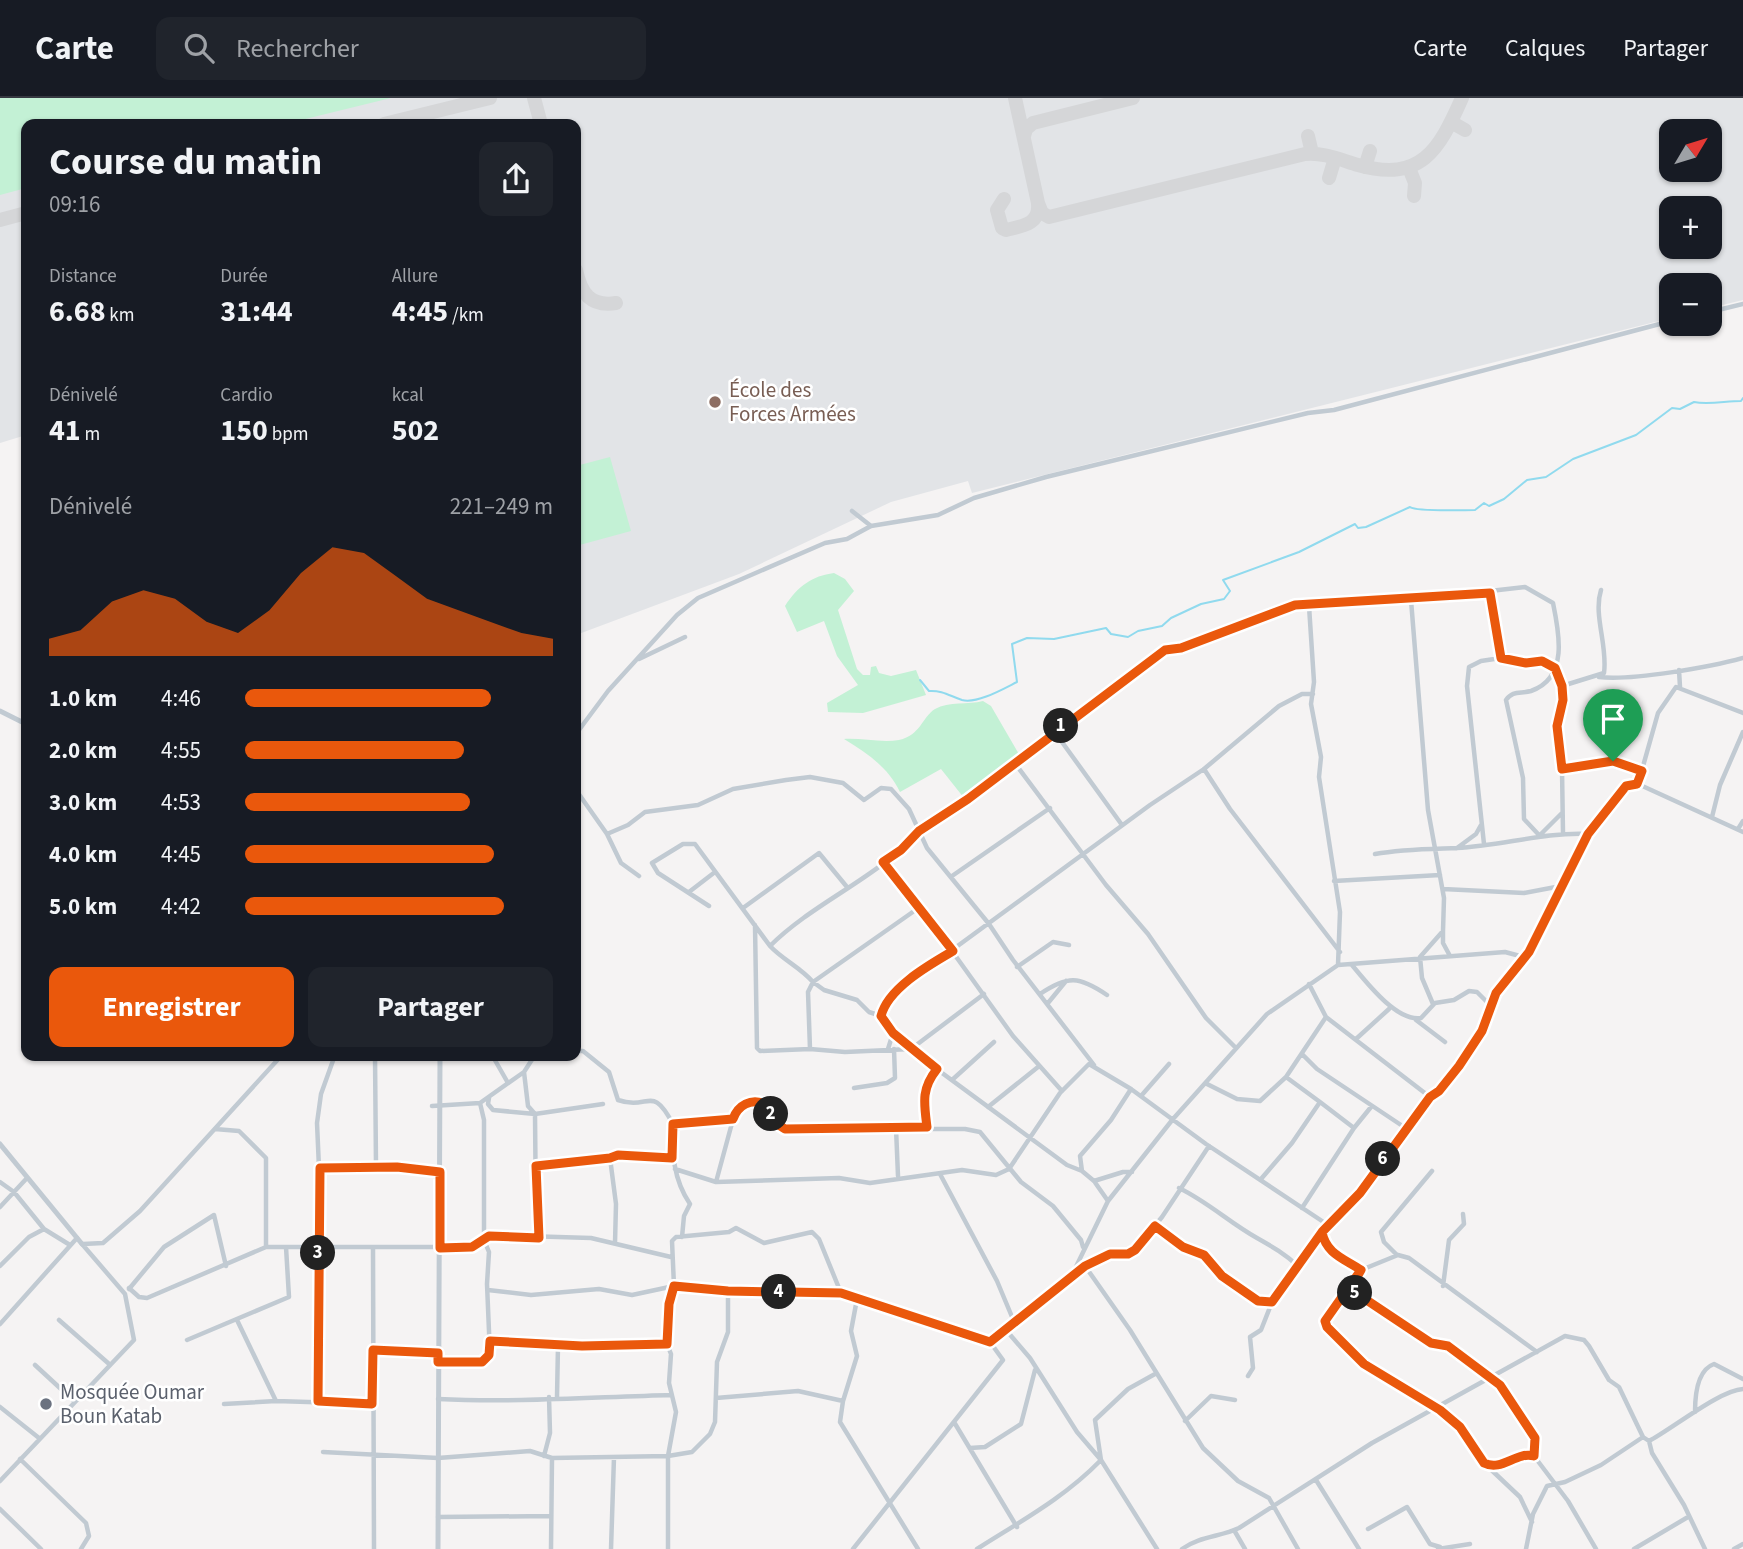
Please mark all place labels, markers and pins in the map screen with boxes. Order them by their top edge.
place label: École des Forces Armées [729,375,856,429]
marker: École des Forces Armées [707,394,723,410]
pin [1583,689,1643,761]
pin: 1 [1044,708,1078,744]
pin: 2 [754,1096,788,1132]
pin: 6 [1366,1142,1400,1176]
pin: 3 [300,1236,336,1270]
pin: 4 [762,1274,796,1310]
pin: 5 [1338,1276,1372,1310]
place label: Mosquée Oumar Boun Katab [60,1377,205,1431]
marker: Mosquée Oumar Boun Katab [38,1396,54,1412]

